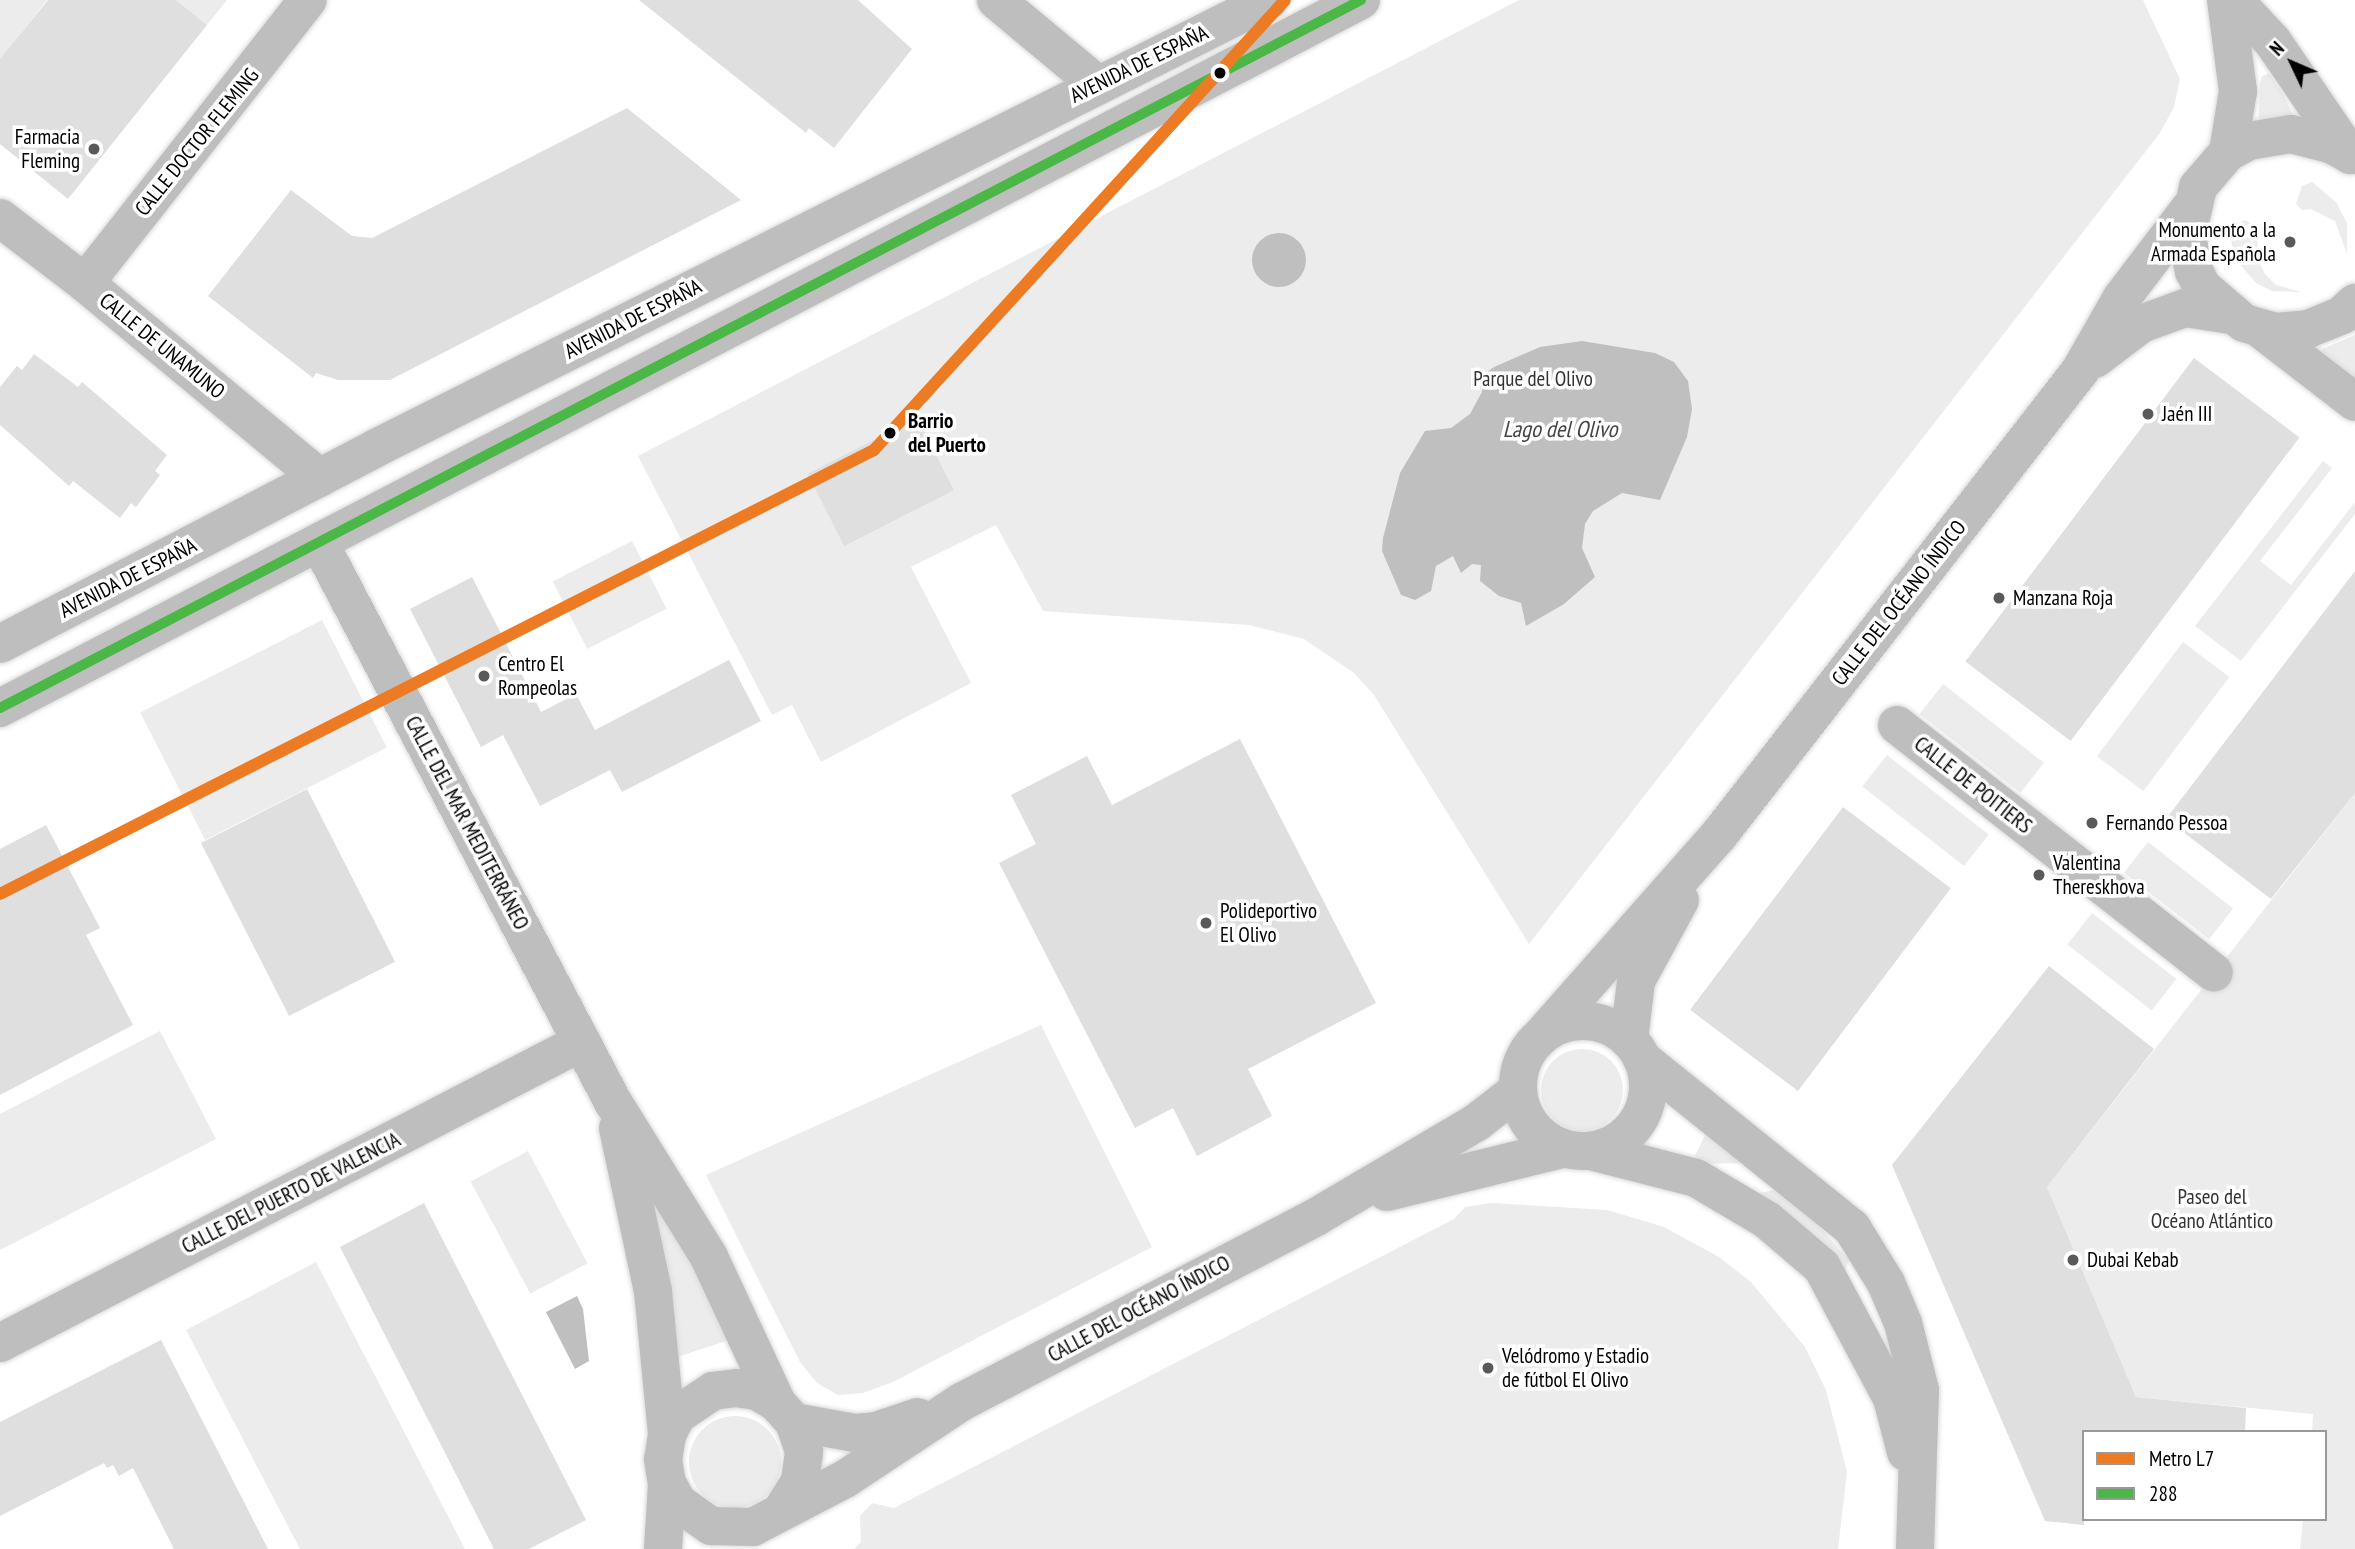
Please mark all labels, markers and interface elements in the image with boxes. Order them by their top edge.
street label: AVENIDA DE ESPAÑA [1066,20,1212,108]
north arrow [2257,28,2327,98]
text: N [2265,36,2289,60]
street label: CALLE DOCTOR FLEMING [130,63,264,221]
unlabelled marker [1213,66,1227,80]
place label: Farmacia Fleming [15,124,80,174]
marker: Farmacia Fleming [86,141,102,157]
place label: Monumento a la Armada Española [2151,217,2276,267]
marker: Monumento a la Armada Española [2282,234,2298,250]
street label: AVENIDA DE ESPAÑA [560,273,706,365]
street label: CALLE DE UNAMUNO [94,288,230,404]
park label: Parque del Olivo [1473,366,1593,392]
place label: Jaén III [2162,401,2212,427]
marker: Jaén III [2140,406,2156,422]
place label: Barrio del Puerto [908,408,986,458]
water label: Lago del Olivo [1503,415,1617,443]
marker: Barrio del Puerto [878,421,902,445]
street label: CALLE DEL OCÉANO ÍNDICO [1826,515,1972,691]
street label: AVENIDA DE ESPAÑA [55,532,201,624]
place label: Manzana Roja [2013,585,2113,611]
marker: Manzana Roja [1991,590,2007,606]
place label: Centro El Rompeolas [498,651,577,701]
marker: Centro El Rompeolas [476,668,492,684]
street label: CALLE DEL MAR MEDITERRÁNEO [400,712,534,934]
street label: CALLE DE POITIERS [1909,731,2037,839]
place label: Fernando Pessoa [2106,810,2228,836]
marker: Fernando Pessoa [2084,815,2100,831]
place label: Valentina Thereskhova [2053,850,2145,900]
marker: Valentina Thereskhova [2031,867,2047,883]
place label: Polideportivo El Olivo [1220,898,1317,948]
marker: Polideportivo El Olivo [1198,915,1214,931]
street label: CALLE DEL PUERTO DE VALENCIA [177,1127,405,1259]
park label: Paseo del Océano Atlántico [2151,1184,2273,1234]
place label: Dubai Kebab [2087,1247,2178,1273]
street label: CALLE DEL OCÉANO ÍNDICO [1043,1250,1235,1368]
marker: Dubai Kebab [2065,1252,2081,1268]
place label: Velódromo y Estadio de fútbol El Olivo [1502,1343,1650,1393]
marker: Velódromo y Estadio de fútbol El Olivo [1480,1360,1496,1376]
legend [2082,1430,2327,1521]
text: Metro L7 [2149,1445,2214,1472]
text: 288 [2149,1480,2177,1507]

